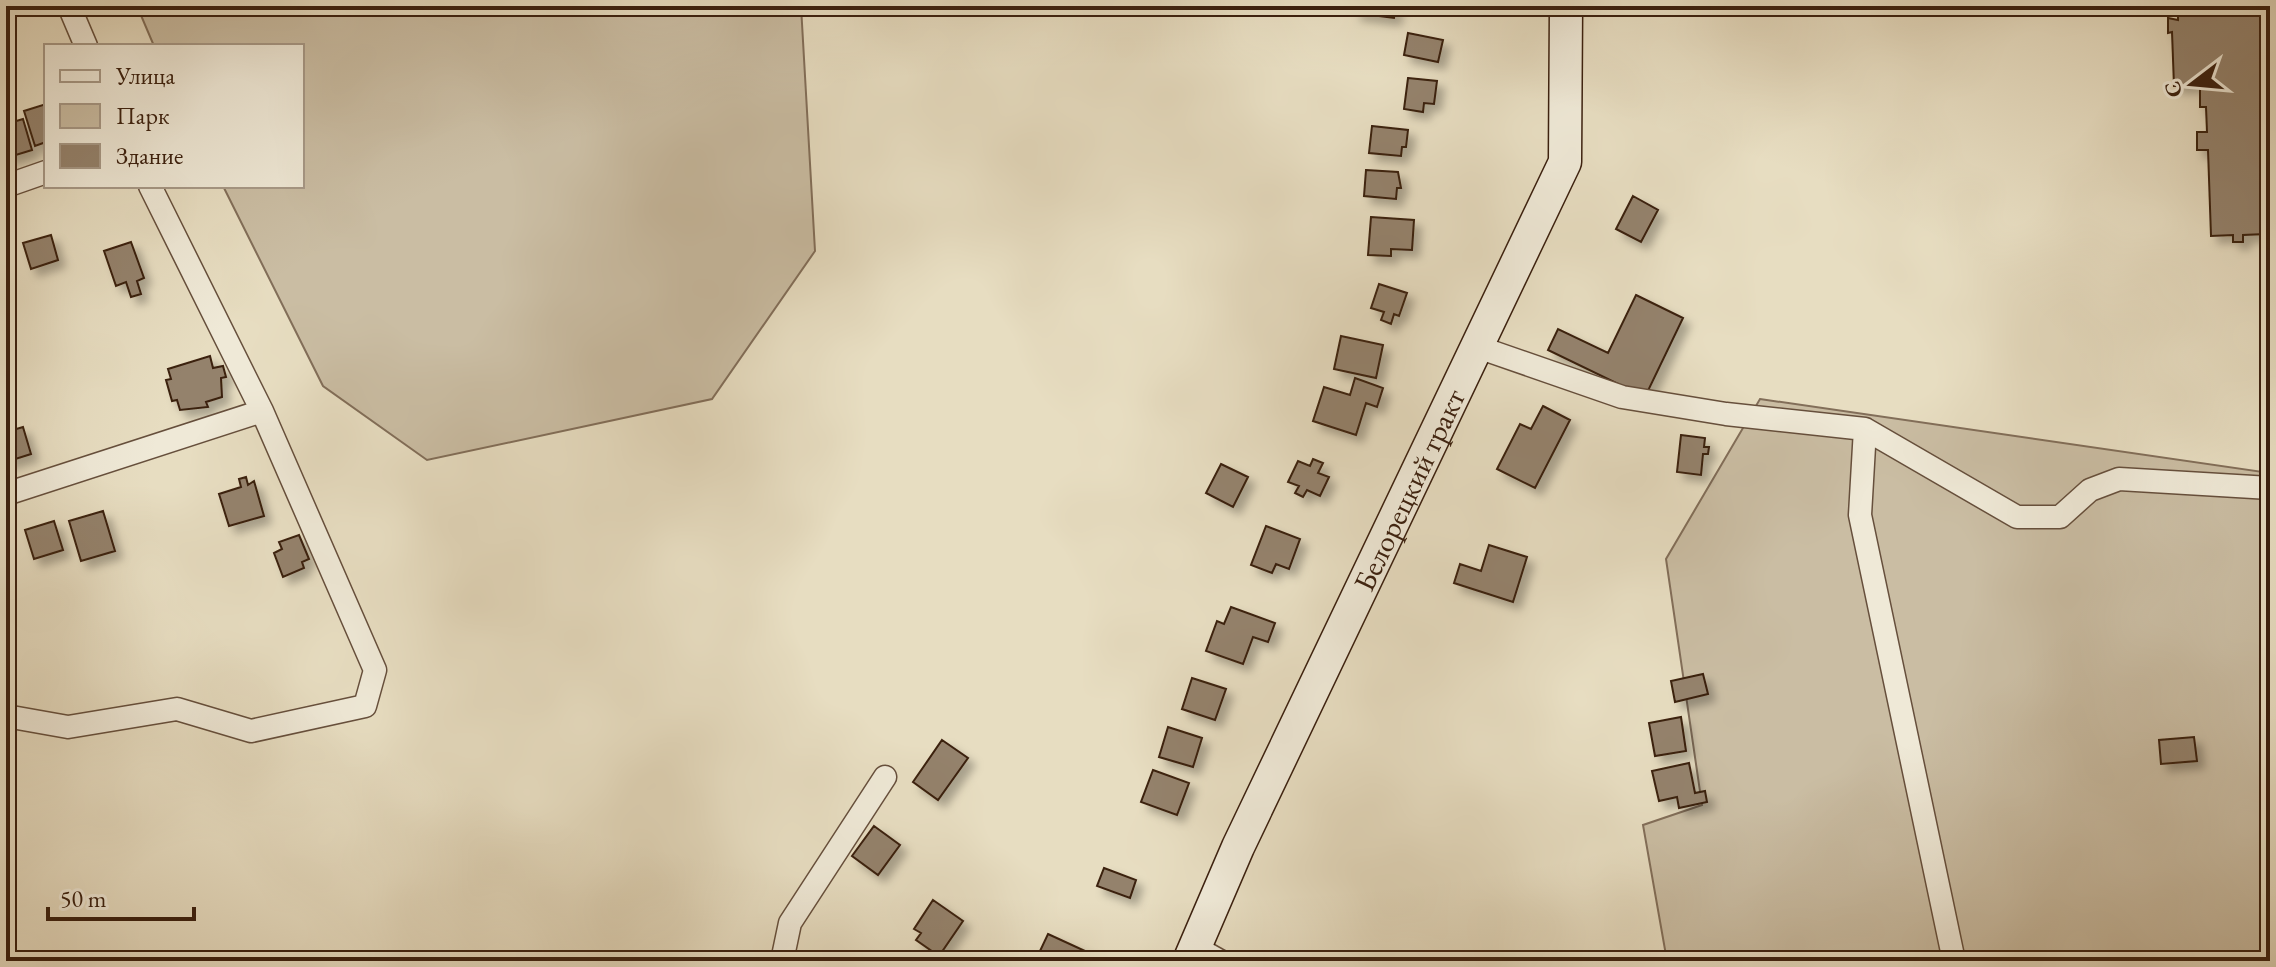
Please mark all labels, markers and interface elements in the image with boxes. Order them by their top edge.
legend [44,44,304,188]
north arrow [2152,44,2232,124]
text: Улица [115,60,175,91]
text: С [2157,78,2189,101]
text: Парк [116,100,170,131]
text: Здание [116,140,183,171]
street label: Белорецкий тракт [1344,382,1473,597]
scale bar [48,871,194,921]
text: 50 m [60,883,107,914]

